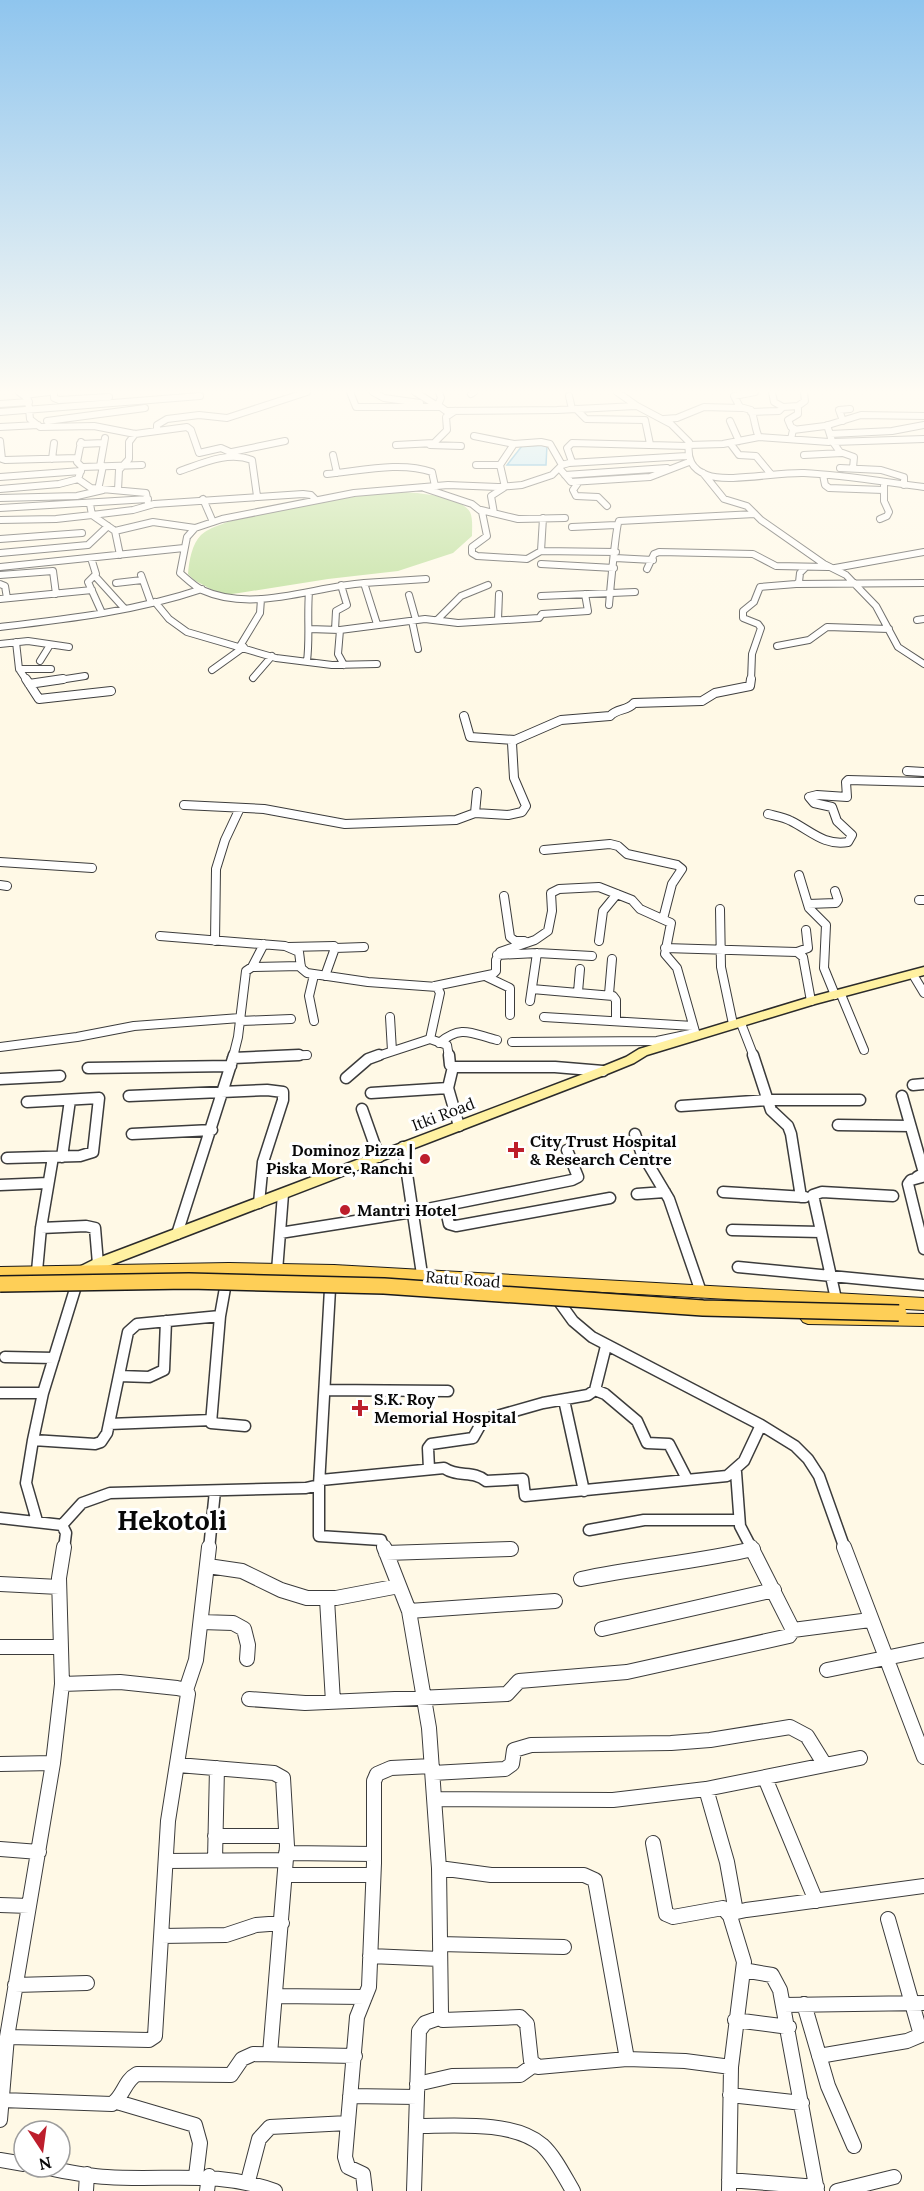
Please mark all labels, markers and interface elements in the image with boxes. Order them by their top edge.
street label: Itki Road [409,1093,478,1135]
place label: City Trust Hospital & Research Centre [530,1131,676,1169]
place label: Dominoz Pizza | Piska More, Ranchi [266,1140,413,1178]
marker: City Trust Hospital & Research Centre [507,1141,525,1159]
marker: Dominoz Pizza | Piska More, Ranchi [418,1152,432,1166]
place label: Mantri Hotel [357,1200,456,1220]
marker: Mantri Hotel [338,1203,352,1217]
street label: Ratu Road [425,1266,502,1292]
place label: S.K. Roy Memorial Hospital [374,1389,516,1427]
marker: S.K. Roy Memorial Hospital [351,1399,369,1417]
district label: Hekotoli [117,1503,227,1537]
north arrow [12,2119,72,2179]
text: N [37,2152,54,2175]

